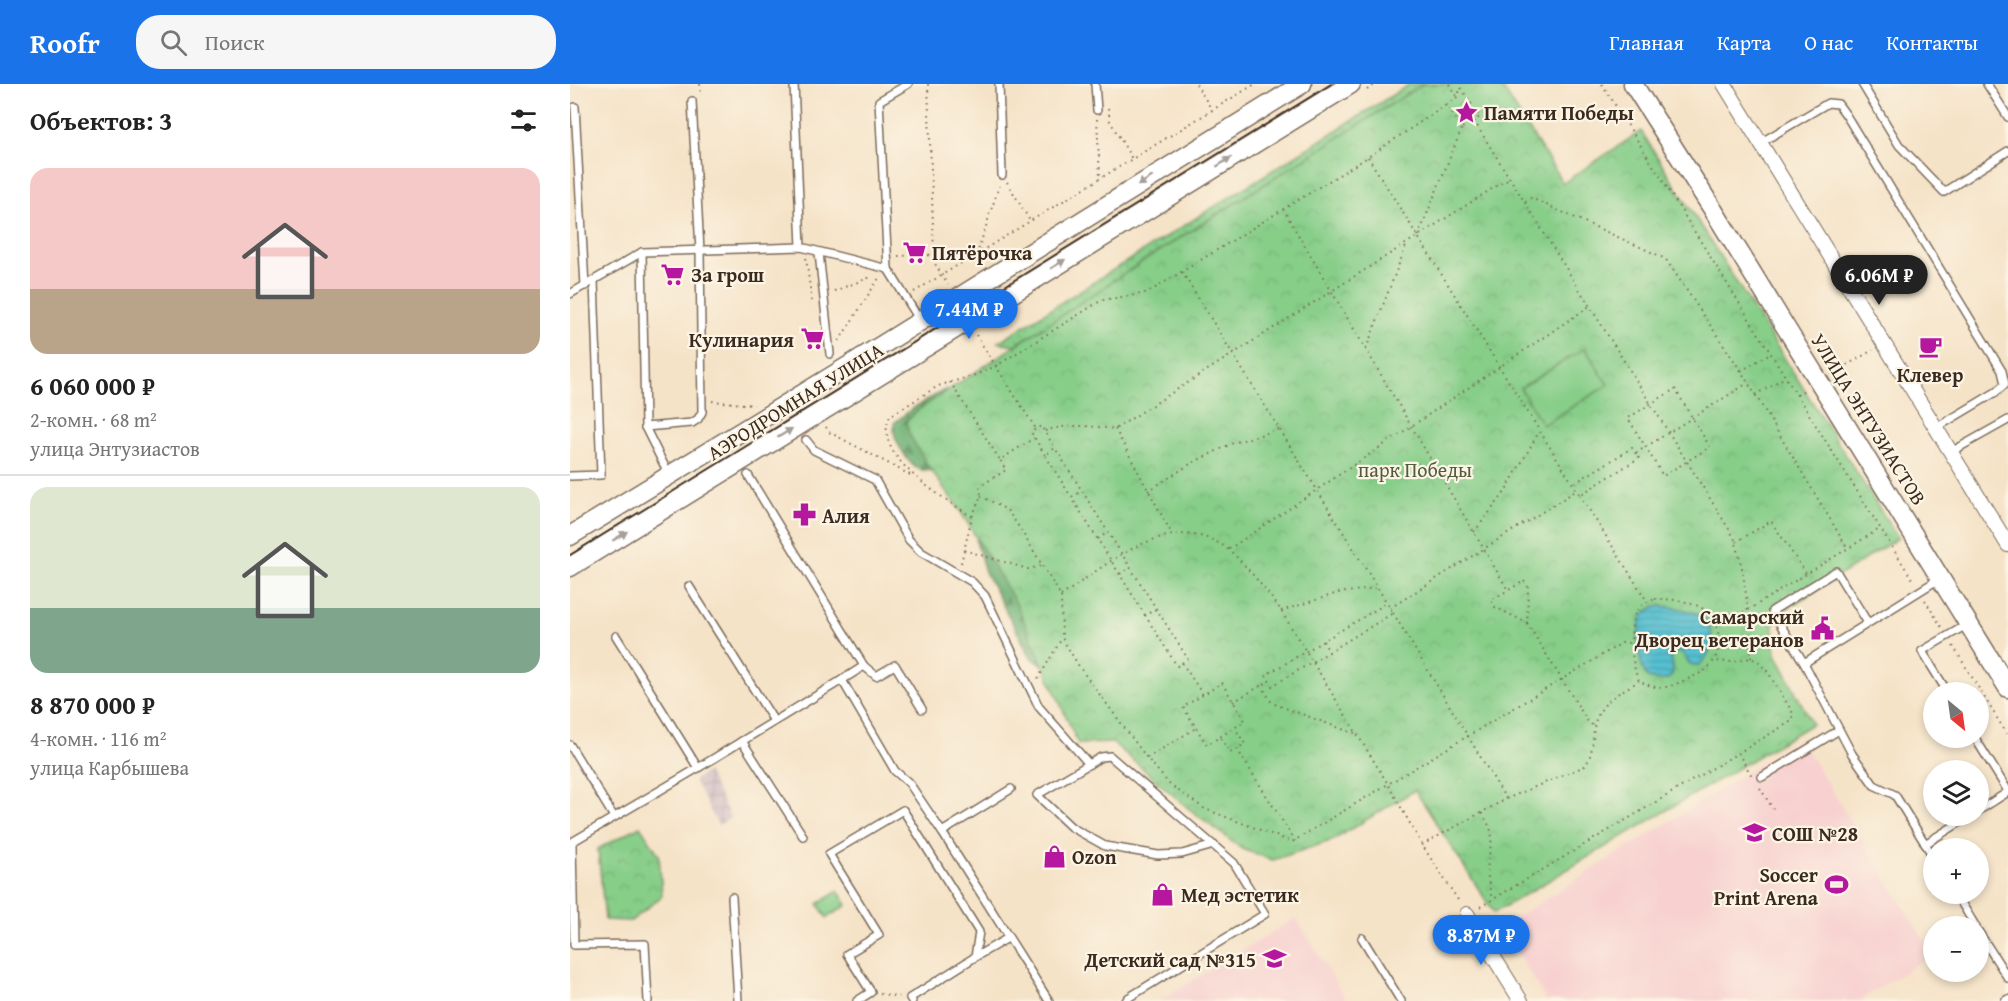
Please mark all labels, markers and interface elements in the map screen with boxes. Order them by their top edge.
search box [136,15,556,69]
text: Roofr [30,22,100,63]
icon: search [157,26,190,59]
text: Поиск [205,26,265,58]
text: Главная [1609,27,1684,58]
text: Карта [1717,27,1771,58]
text: О нас [1804,27,1853,58]
text: Контакты [1886,27,1978,58]
place label: Памяти Победы [1484,98,1634,127]
place icon: Памяти Победы [1453,99,1479,125]
text: Объектов: 3 [30,101,173,140]
icon: filters [507,104,540,137]
one-way arrow [1216,156,1232,167]
one-way arrow [1137,176,1154,187]
icon: home [231,207,339,315]
place label: Пятёрочка [932,238,1033,267]
supermarket icon: Пятёрочка [901,239,927,265]
pin: 6.06M ₽ [1824,255,1934,306]
one-way arrow [1050,259,1066,270]
place label: За грош [691,260,764,289]
text: 6.06M ₽ [1845,260,1913,289]
supermarket icon: За грош [660,261,686,287]
pin: 7.44M ₽ [914,289,1024,340]
text: 7.44M ₽ [935,294,1003,323]
place label: Кулинария [689,325,794,354]
supermarket icon: Кулинария [799,326,825,352]
street label: УЛИЦА ЭНТУЗИАСТОВ [1804,328,1934,510]
cafe icon: Клевер [1917,333,1943,359]
street label: АЭРОДРОМНАЯ УЛИЦА [701,335,889,467]
place label: Клевер [1897,360,1963,389]
text: 6 060 000 ₽ [30,366,155,405]
text: 2-комн. · 68 m² [30,405,157,434]
one-way arrow [777,428,793,439]
text: улица Энтузиастов [30,434,200,463]
park label: парк Победы [1358,455,1472,484]
place label: Алия [822,501,870,530]
pharmacy icon: Алия [791,502,817,528]
icon: home [231,526,339,634]
one-way arrow [612,531,628,542]
place label: Самарский Дворец ветеранов [1634,602,1804,654]
public building icon: Самарский Дворец ветеранов [1809,615,1835,641]
north arrow [1923,682,1989,748]
map controls [1923,682,1989,982]
text: 8 870 000 ₽ [30,685,155,724]
text: 4-комн. · 116 m² [30,724,166,753]
text: улица Карбышева [30,753,189,782]
button: layers [1923,760,1989,826]
place label: СОШ №28 [1772,819,1858,848]
school or university icon: СОШ №28 [1741,820,1767,846]
button: + [1923,838,1989,904]
place label: Ozon [1072,842,1117,871]
shop icon: Ozon [1041,843,1067,869]
place label: Soccer Print Arena [1714,860,1819,912]
sports icon: Soccer Print Arena [1823,872,1849,898]
place label: Мед эстетик [1181,880,1299,909]
shop icon: Мед эстетик [1150,881,1176,907]
pin: 8.87M ₽ [1426,915,1536,966]
button: − [1923,916,1989,982]
text: 8.87M ₽ [1447,920,1515,949]
place label: Детский сад №315 [1083,945,1256,974]
school or university icon: Детский сад №315 [1261,946,1287,972]

